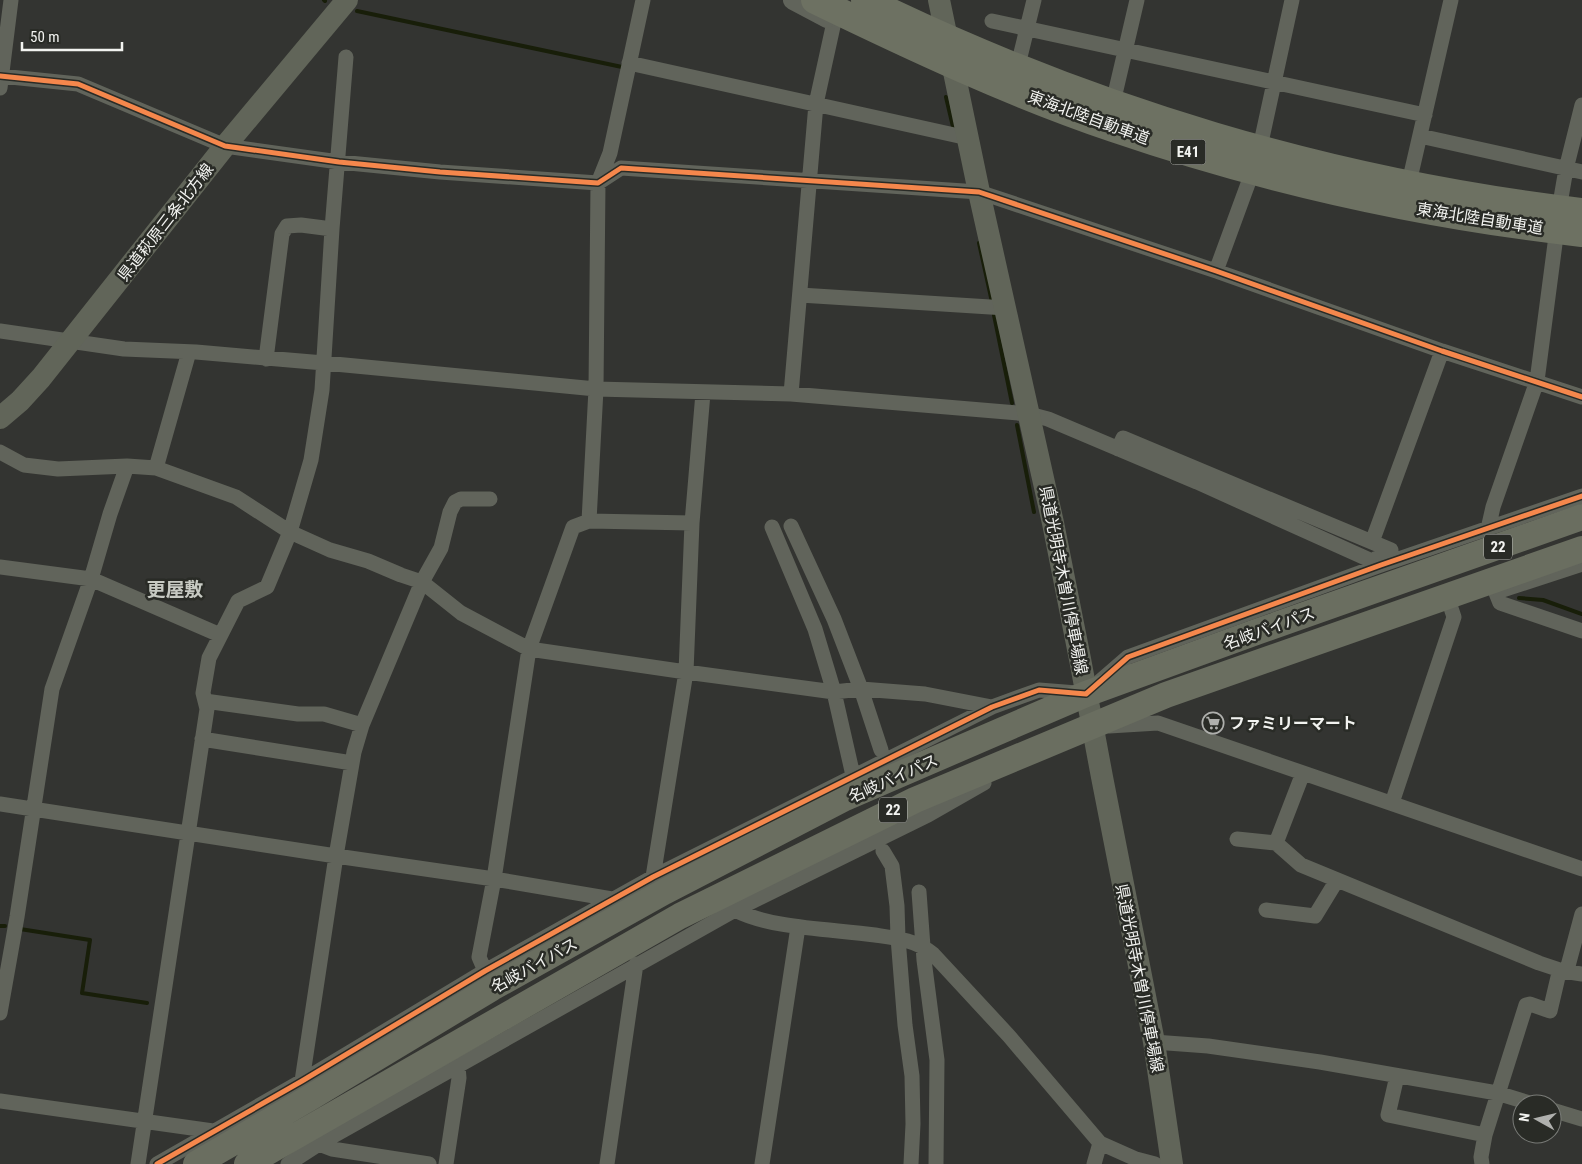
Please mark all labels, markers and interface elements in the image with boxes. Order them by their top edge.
scale bar [22,20,122,52]
text: 50 m [30,28,60,46]
street label: 東海北陸自動車道 [1025,87,1152,148]
road number: E41 [1170,140,1206,164]
street label: 県道萩原三条北方線 [114,160,217,285]
street label: 東海北陸自動車道 [1415,199,1545,238]
street label: 県道光明寺木曽川停車場線 [1036,484,1091,676]
road number: 22 [1484,534,1512,560]
district label: 更屋敷 [146,578,204,601]
street label: 名岐バイパス [1221,603,1317,654]
supermarket icon: ファミリーマート [1201,711,1225,735]
place label: ファミリーマート [1229,714,1357,733]
street label: 名岐バイパス [846,750,941,807]
road number: 22 [879,798,907,822]
street label: 県道光明寺木曽川停車場線 [1112,882,1167,1074]
street label: 名岐バイパス [488,934,581,997]
north arrow [1512,1094,1562,1144]
text: N [1516,1112,1533,1123]

